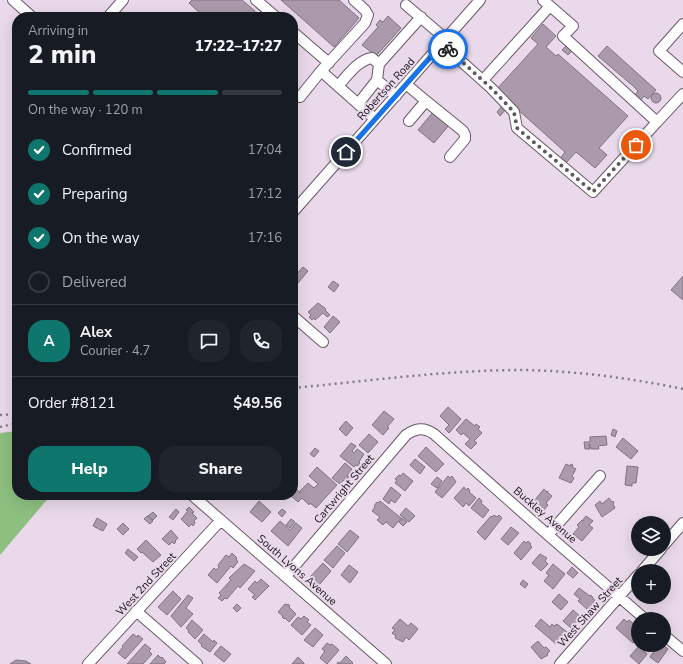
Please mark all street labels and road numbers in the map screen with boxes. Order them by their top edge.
street label: Robertson Road [354,54,418,124]
street label: Cartwright Street [311,451,378,527]
street label: Buckley Avenue [510,483,580,547]
street label: South Lyons Avenue [254,531,340,609]
street label: West 2nd Street [113,549,179,619]
street label: West Shaw Street [554,573,626,651]

